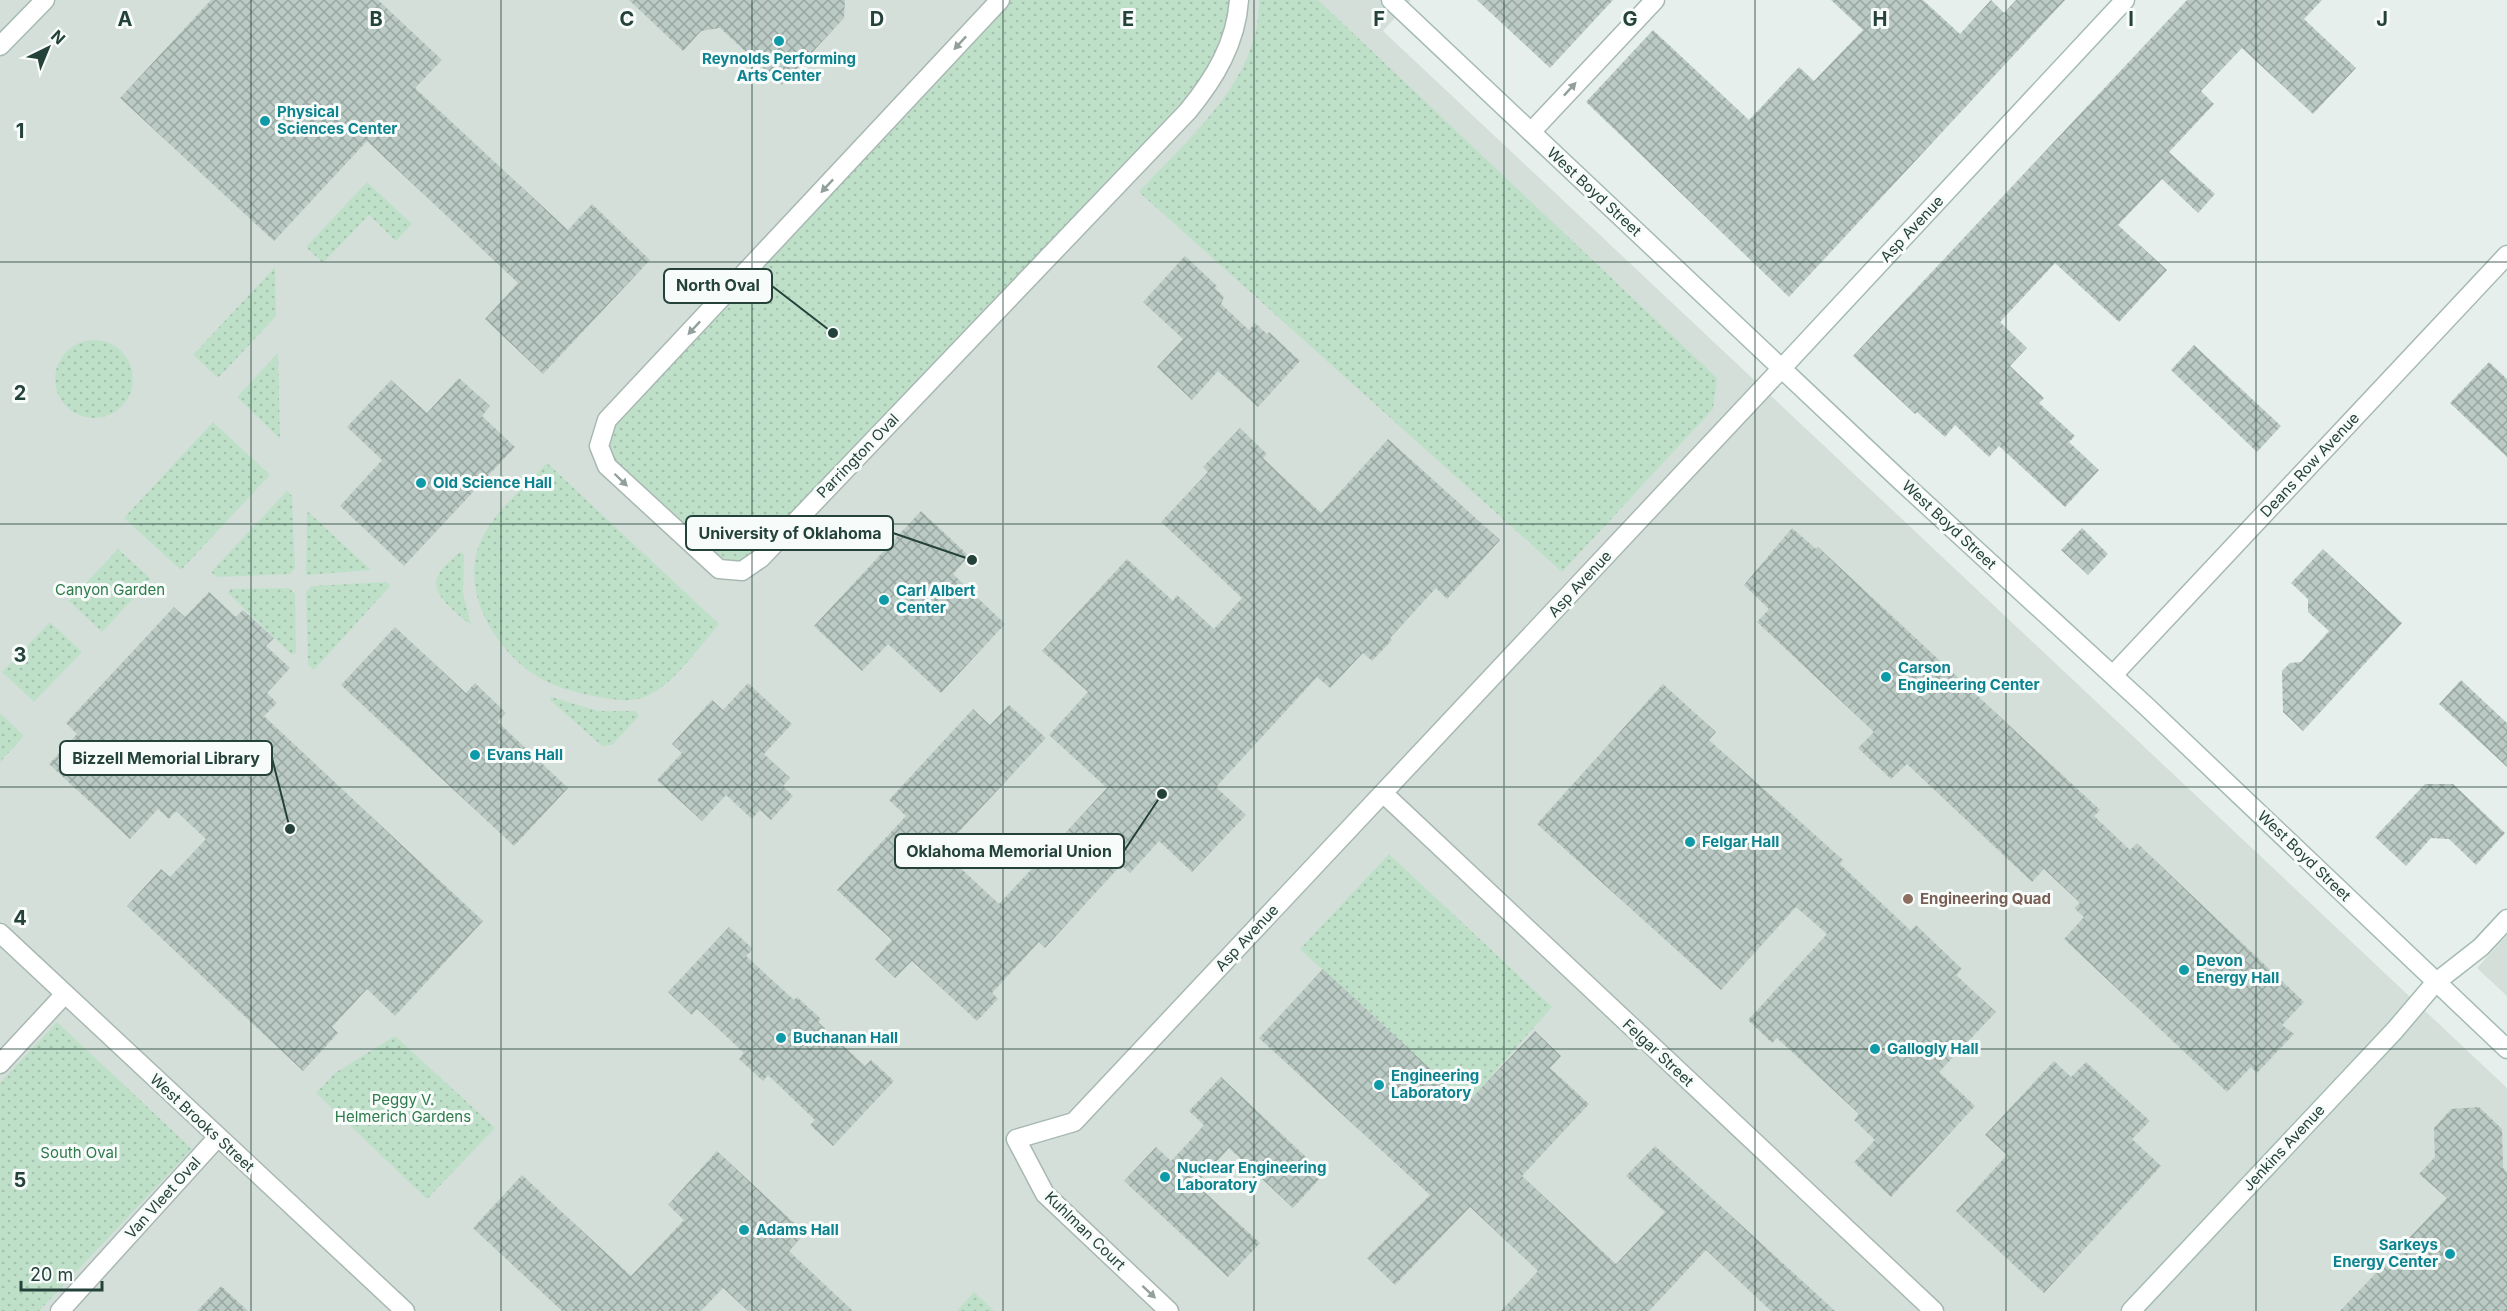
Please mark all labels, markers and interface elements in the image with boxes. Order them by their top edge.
text: A [118,7,133,31]
text: B [369,7,383,31]
text: C [620,7,634,31]
text: D [870,7,884,31]
text: E [1122,7,1134,31]
text: F [1373,7,1385,31]
text: G [1622,7,1638,31]
text: H [1873,7,1887,31]
text: I [2128,7,2134,31]
text: J [2376,7,2388,31]
north arrow [18,18,78,78]
text: N [47,26,70,49]
marker: Reynolds Performing Arts Center [772,34,786,48]
one-way arrow [954,35,967,50]
place label: Reynolds Performing Arts Center [702,49,856,85]
one-way arrow [1563,81,1577,96]
place label: Physical Sciences Center [277,102,397,138]
marker: Physical Sciences Center [258,114,272,128]
text: 1 [16,119,24,143]
street label: West Boyd Street [1543,143,1646,240]
one-way arrow [820,178,834,193]
street label: Asp Avenue [1876,191,1947,266]
callout: North Oval [664,269,772,303]
text: North Oval [676,275,760,295]
one-way arrow [688,320,701,335]
text: 2 [14,381,26,405]
street label: Deans Row Avenue [2256,408,2363,521]
street label: Parrington Oval [813,409,903,502]
place label: Old Science Hall [433,473,552,492]
one-way arrow [614,473,629,487]
marker: Old Science Hall [414,476,428,490]
street label: West Boyd Street [1898,476,2001,573]
callout: University of Oklahoma [686,516,893,550]
text: University of Oklahoma [698,523,882,543]
street label: Asp Avenue [1544,546,1615,621]
park label: Canyon Garden [55,580,165,599]
place label: Carl Albert Center [896,581,976,617]
marker: Carl Albert Center [877,593,891,607]
text: 3 [14,643,26,667]
place label: Carson Engineering Center [1898,658,2040,694]
marker: Carson Engineering Center [1879,670,1893,684]
callout: Bizzell Memorial Library [60,741,272,775]
place label: Evans Hall [487,745,563,764]
text: Bizzell Memorial Library [72,748,260,768]
marker: Evans Hall [468,748,482,762]
street label: West Boyd Street [2254,806,2355,905]
place label: Felgar Hall [1702,832,1779,851]
callout: Oklahoma Memorial Union [895,834,1124,868]
marker: Felgar Hall [1683,835,1697,849]
text: Oklahoma Memorial Union [906,841,1112,861]
place label: Engineering Quad [1920,889,2051,908]
marker: Engineering Quad [1901,892,1915,906]
street label: Asp Avenue [1211,900,1282,975]
text: 4 [13,906,27,930]
place label: Devon Energy Hall [2196,951,2279,987]
marker: Devon Energy Hall [2177,963,2191,977]
street label: Felgar Street [1619,1015,1698,1090]
place label: Buchanan Hall [793,1028,898,1047]
marker: Buchanan Hall [774,1031,788,1045]
place label: Gallogly Hall [1887,1039,1979,1058]
marker: Gallogly Hall [1868,1042,1882,1056]
place label: Engineering Laboratory [1391,1066,1479,1102]
street label: West Brooks Street [146,1069,259,1176]
marker: Engineering Laboratory [1372,1078,1386,1092]
park label: Peggy V. Helmerich Gardens [335,1090,471,1126]
street label: Jenkins Avenue [2239,1100,2329,1195]
park label: South Oval [40,1143,118,1162]
street label: Van Vleet Oval [121,1153,204,1243]
place label: Nuclear Engineering Laboratory [1177,1158,1326,1194]
text: 5 [14,1168,26,1192]
marker: Nuclear Engineering Laboratory [1158,1170,1172,1184]
street label: Kuhlman Court [1041,1187,1130,1274]
place label: Adams Hall [756,1220,839,1239]
marker: Adams Hall [737,1223,751,1237]
place label: Sarkeys Energy Center [2333,1235,2438,1271]
marker: Sarkeys Energy Center [2443,1247,2457,1261]
scale bar [21,1254,102,1292]
text: 20 m [30,1264,73,1285]
one-way arrow [1142,1285,1156,1299]

